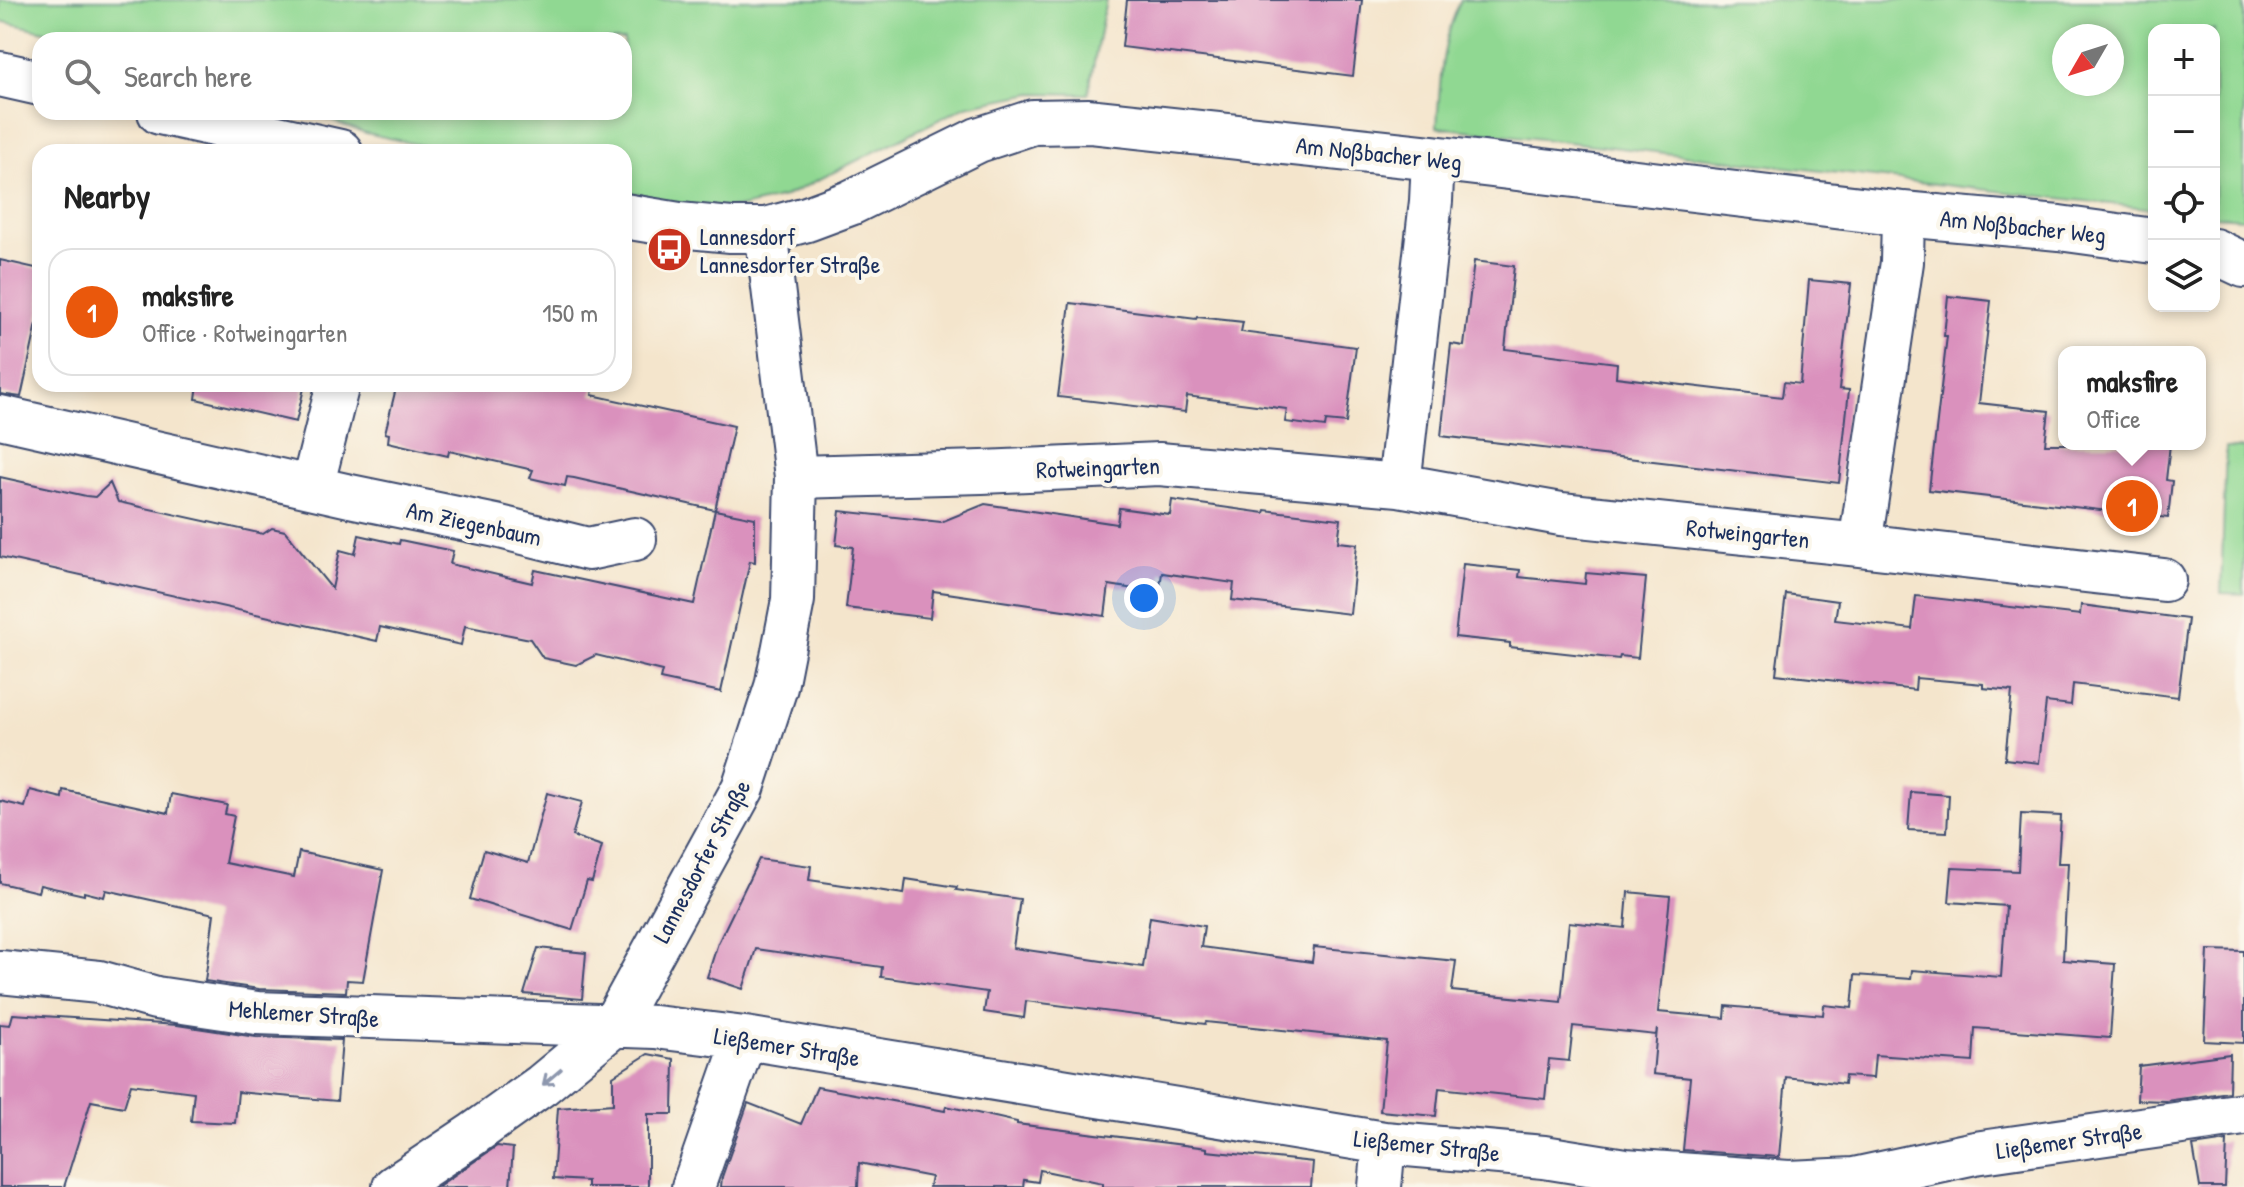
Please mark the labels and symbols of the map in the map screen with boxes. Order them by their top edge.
north arrow [2052,24,2124,96]
street label: Am Noßbacher Weg [1294,128,1464,178]
street label: Am Noßbacher Weg [1938,201,2108,251]
place label: Lannesdorf Lannesdorfer Straße [700,220,881,280]
bus stop icon: Lannesdorf Lannesdorfer Straße [645,226,693,274]
street label: Rotweingarten [1036,449,1160,485]
pin: 1 [2106,476,2158,536]
street label: Am Ziegenbaum [404,493,544,553]
street label: Rotweingarten [1685,511,1811,555]
your location [1124,578,1164,618]
street label: Lannesdorfer Straße [645,774,758,948]
street label: Mehlemer Straße [228,992,381,1034]
street label: Ließemer Straße [712,1019,862,1073]
one-way arrow [542,1068,563,1086]
street label: Ließemer Straße [1994,1114,2144,1166]
street label: Ließemer Straße [1352,1121,1502,1169]

